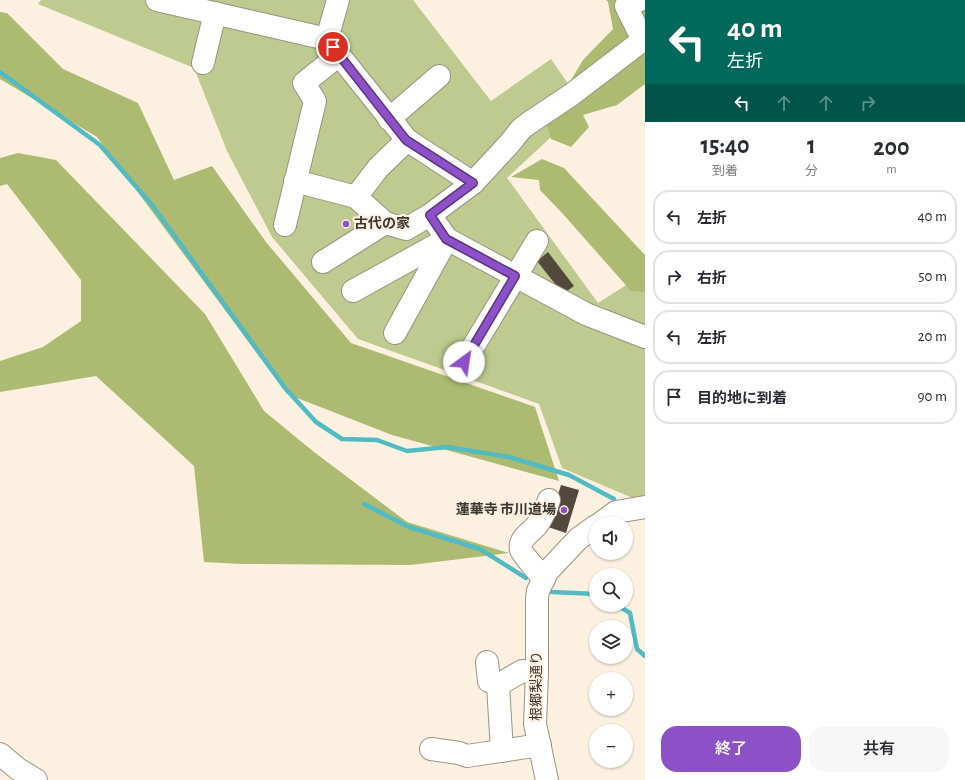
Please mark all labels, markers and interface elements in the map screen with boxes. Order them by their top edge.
text: 40 m [727,15,783,43]
icon: left [661,16,713,68]
pin [316,30,350,64]
icon: arrive [322,36,344,58]
text: 左折 [727,53,763,71]
icon: left [731,92,753,114]
icon: ahead [773,92,795,114]
icon: ahead [815,92,837,114]
icon: right [857,92,879,114]
text: 15:40 [700,134,749,158]
text: 1 [807,134,816,158]
text: 200 [873,136,910,160]
text: m [886,163,897,176]
text: 到着 [712,165,738,178]
text: 分 [805,165,818,178]
icon: left [663,206,685,228]
text: 40 m [917,209,947,224]
text: 左折 [697,211,727,226]
place label: 古代の家 [354,215,410,231]
marker: 古代の家 [341,219,351,229]
icon: right [663,266,685,288]
text: 50 m [918,269,947,284]
text: 右折 [697,271,727,286]
icon: left [663,326,685,348]
text: 20 m [918,329,947,344]
text: 左折 [697,331,727,346]
position arrow [443,341,485,383]
icon: arrive [663,386,685,408]
text: 90 m [918,389,947,404]
text: 目的地に到着 [697,391,787,406]
place label: 蓮華寺 市川道場 [456,502,556,517]
marker: 蓮華寺 市川道場 [559,505,569,515]
map controls [589,516,633,768]
button: sound [589,516,633,560]
button: search [589,568,633,612]
button: layers [589,620,633,664]
street label: 根郷梨通り [529,651,544,721]
button: + [589,672,633,716]
button: − [589,724,633,768]
button: 終了 [661,726,801,772]
button: 共有 [809,726,949,772]

